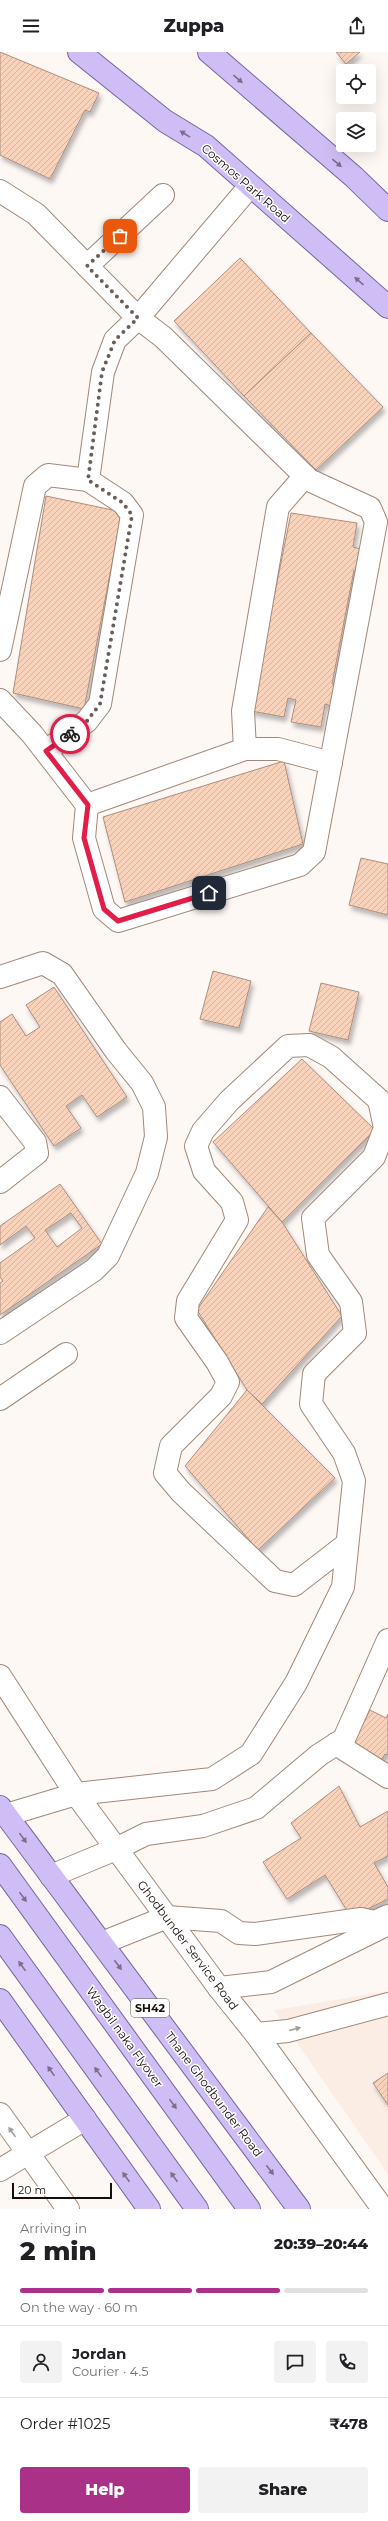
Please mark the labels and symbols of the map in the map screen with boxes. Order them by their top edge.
one-way arrow [233,74,243,83]
one-way arrow [179,130,191,137]
street label: Cosmos Park Road [199,140,293,226]
one-way arrow [332,158,342,167]
pin [103,219,137,253]
one-way arrow [354,277,363,286]
courier [50,714,90,754]
pin [192,876,226,910]
one-way arrow [19,1833,27,1843]
street label: Ghodbunder Service Road [134,1877,242,2013]
one-way arrow [19,1892,27,1902]
one-way arrow [113,1959,122,1970]
one-way arrow [18,1961,26,1972]
street label: Wagbil naka Flyover [83,1984,167,2091]
road number: SH42 [131,1999,169,2017]
one-way arrow [289,2026,301,2032]
street label: Thane Ghodbunder Road [162,2029,266,2159]
one-way arrow [47,2066,55,2077]
one-way arrow [94,2067,102,2077]
one-way arrow [169,2099,177,2110]
one-way arrow [8,2127,16,2137]
one-way arrow [266,2165,275,2176]
one-way arrow [122,2172,130,2183]
one-way arrow [170,2172,178,2183]
scale bar [12,2181,112,2200]

